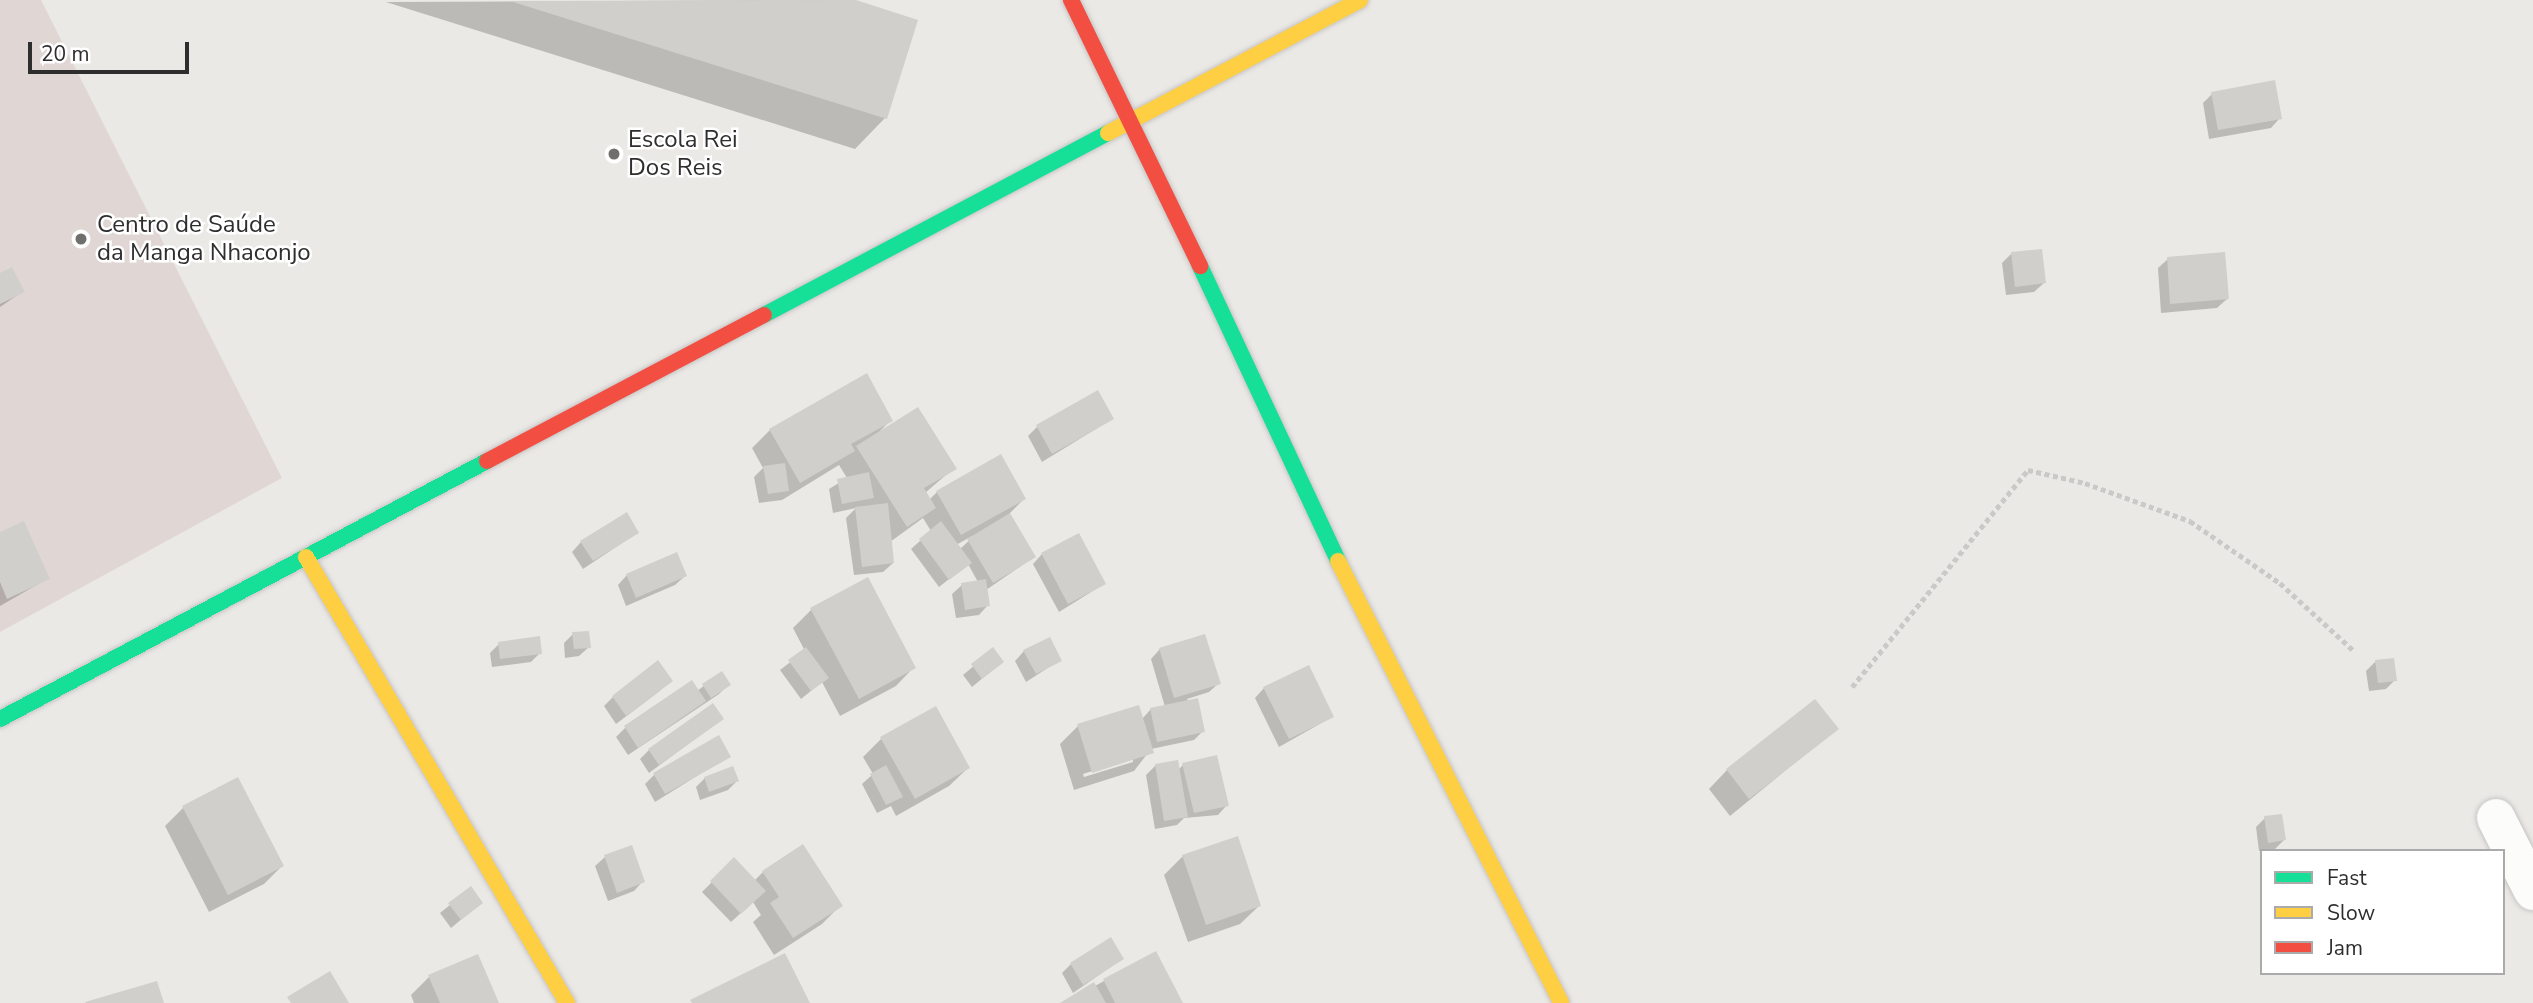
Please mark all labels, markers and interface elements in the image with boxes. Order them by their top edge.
scale bar [32,28,192,72]
text: 20 m [41,40,90,68]
place label: Escola Rei Dos Reis [628,126,738,182]
marker: Escola Rei Dos Reis [606,146,622,162]
place label: Centro de Saúde da Manga Nhaconjo [97,211,311,267]
marker: Centro de Saúde da Manga Nhaconjo [71,229,91,249]
legend [2260,849,2505,975]
text: Fast [2327,864,2367,892]
text: Slow [2327,899,2375,927]
text: Jam [2327,934,2363,962]

